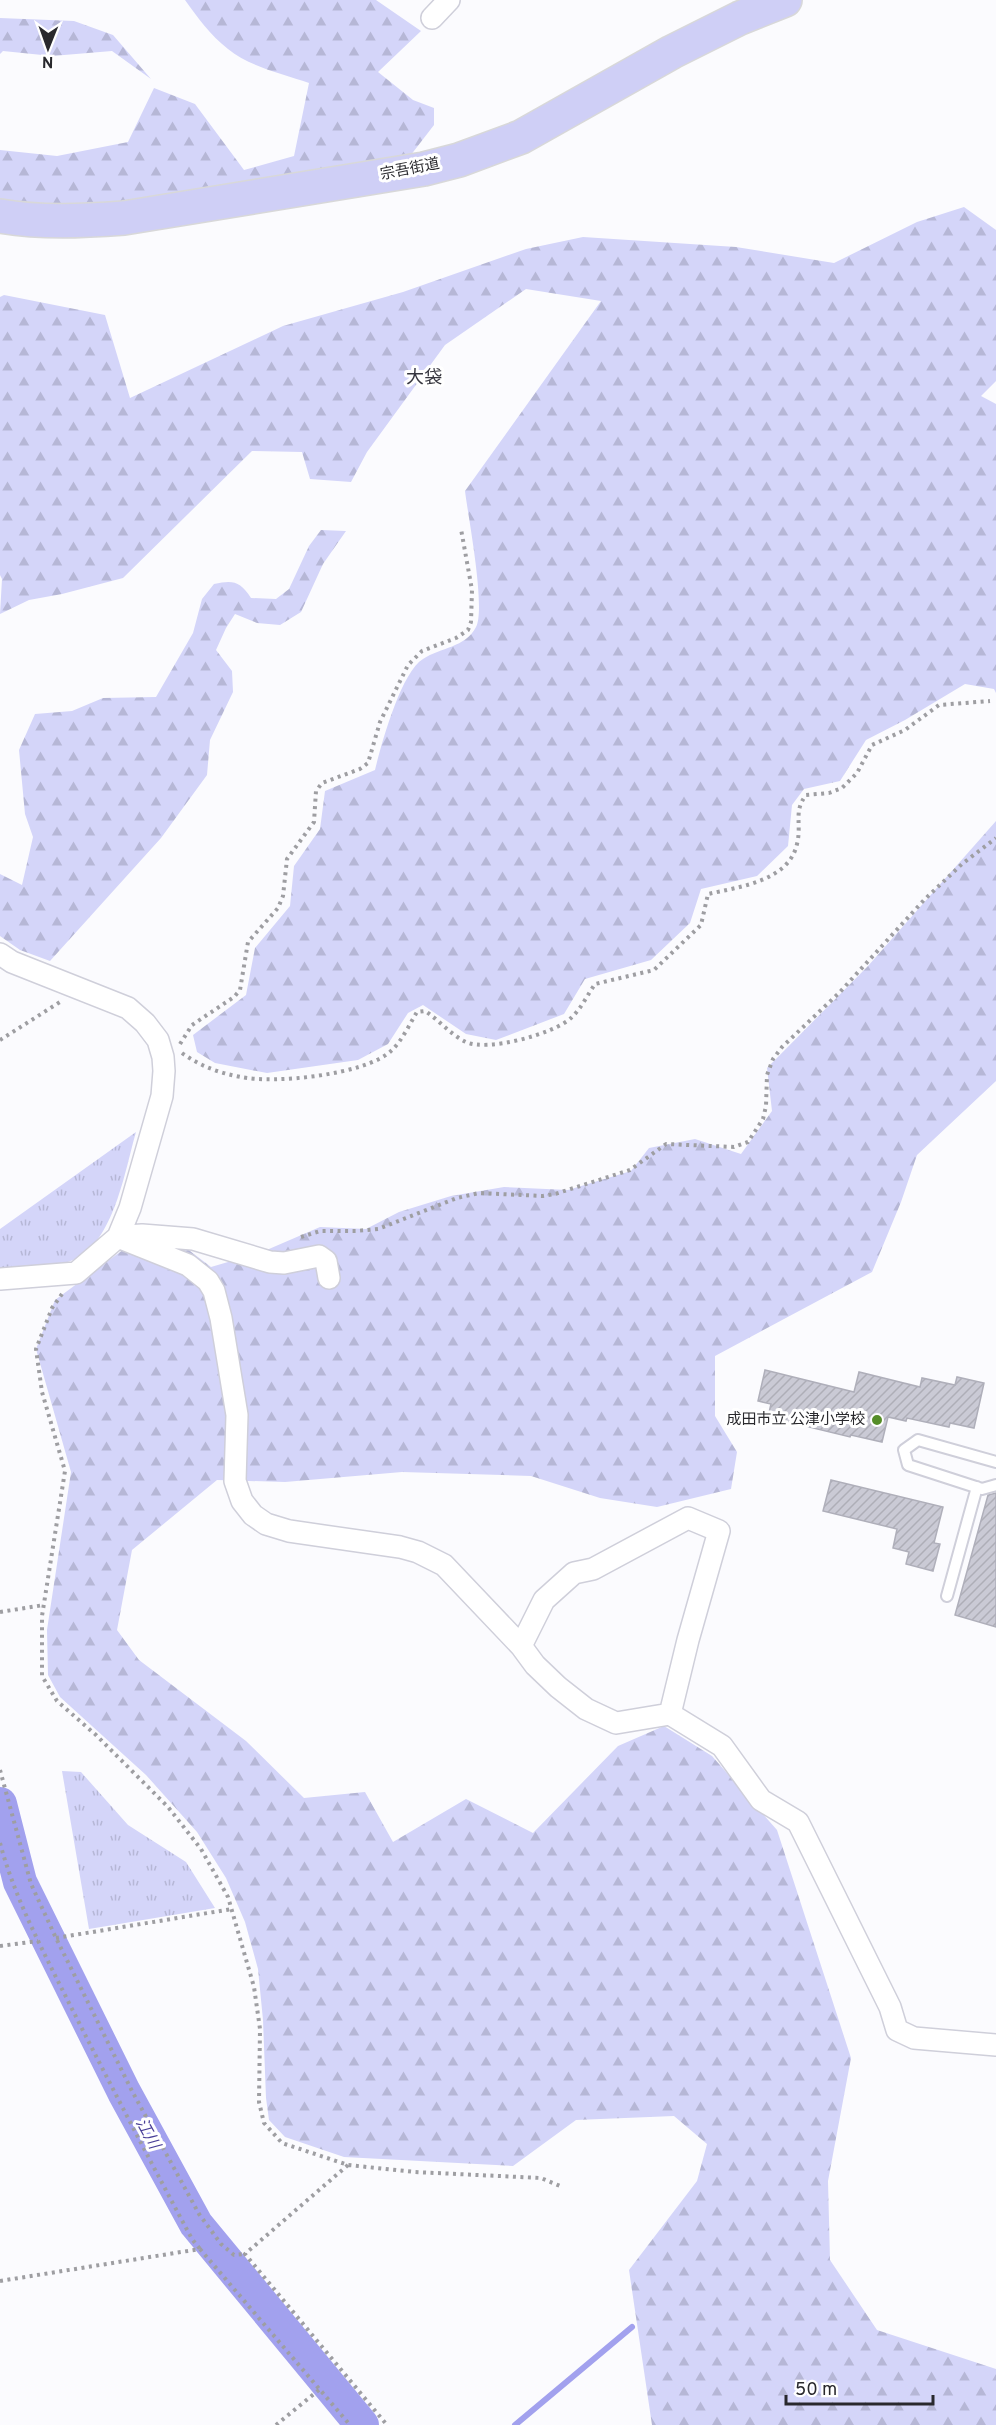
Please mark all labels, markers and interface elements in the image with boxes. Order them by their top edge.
north arrow [18,18,78,78]
text: N [42,51,54,71]
street label: 宗吾街道 [379,155,441,185]
district label: 大袋 [406,367,442,390]
place label: 成田市立 公津小学校 [726,1411,865,1430]
marker: 成田市立 公津小学校 [870,1413,884,1427]
water label: 江川 [130,2115,164,2155]
scale bar [786,2368,933,2406]
text: 50 m [795,2379,837,2402]

